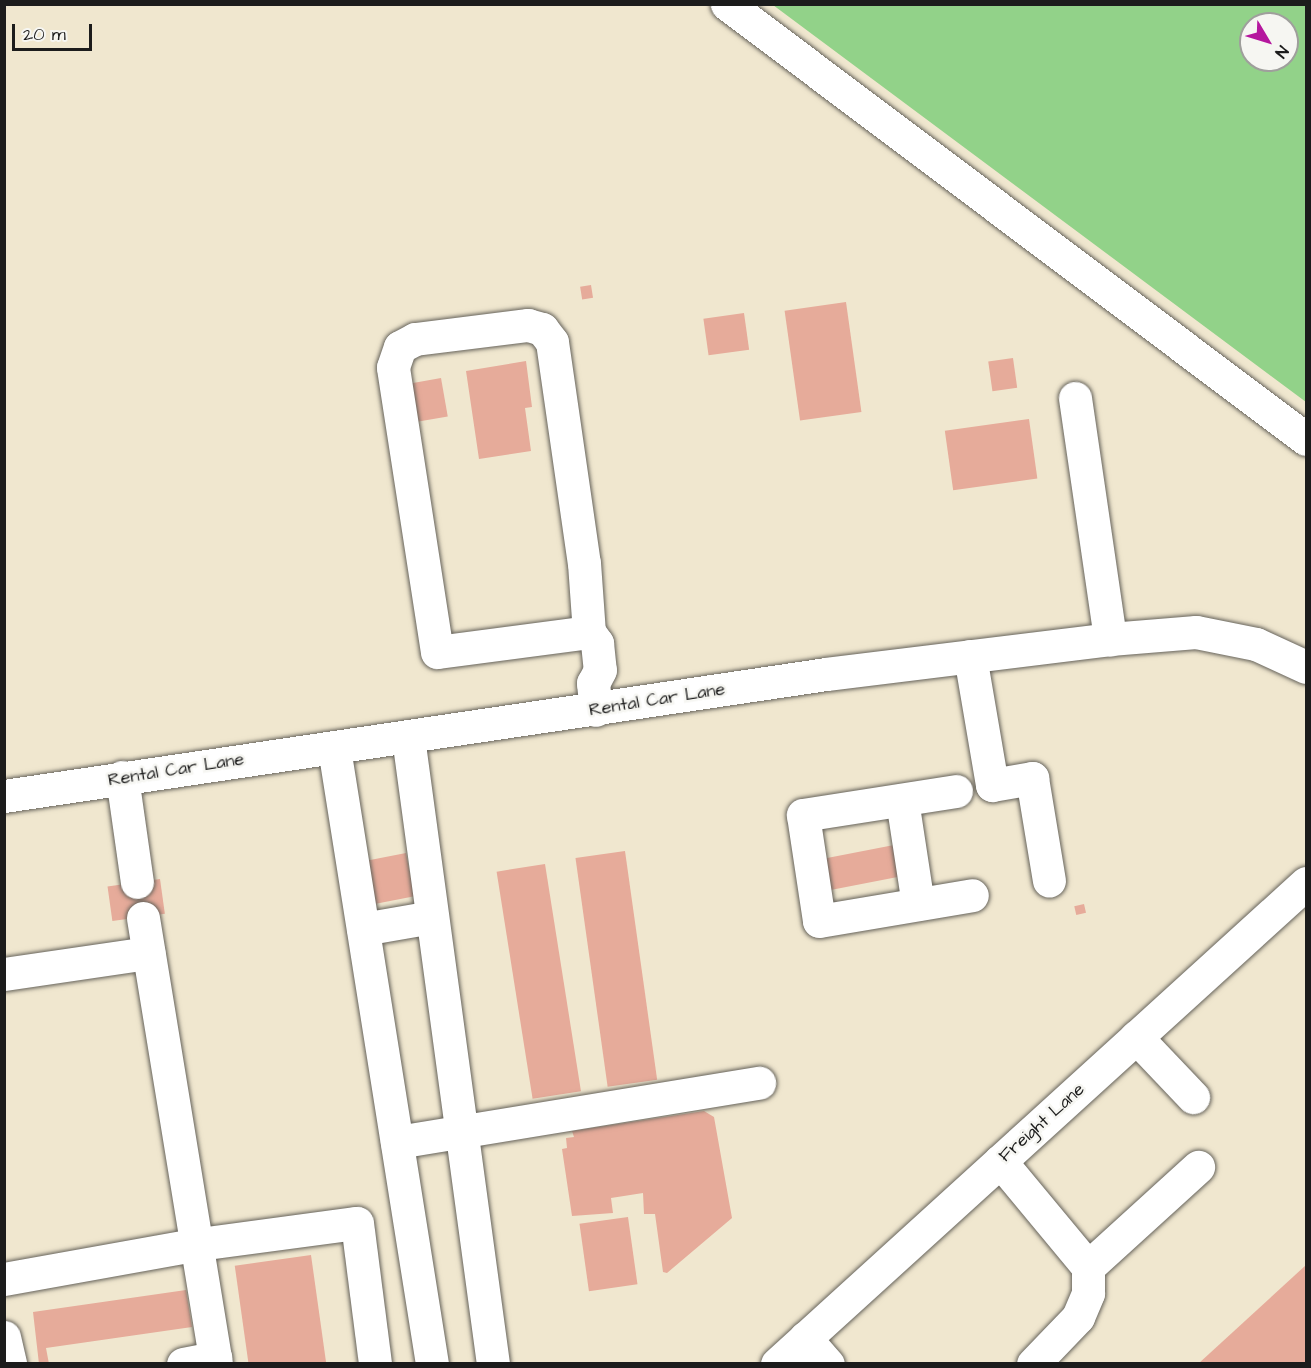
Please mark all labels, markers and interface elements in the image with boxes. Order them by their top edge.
scale bar [15,12,94,50]
north arrow [1239,12,1299,72]
text: 20 m [23,22,66,47]
text: N [1270,41,1293,63]
street label: Rental Car Lane [587,679,727,721]
street label: Rental Car Lane [106,749,246,791]
street label: Freight Lane [995,1079,1089,1167]

